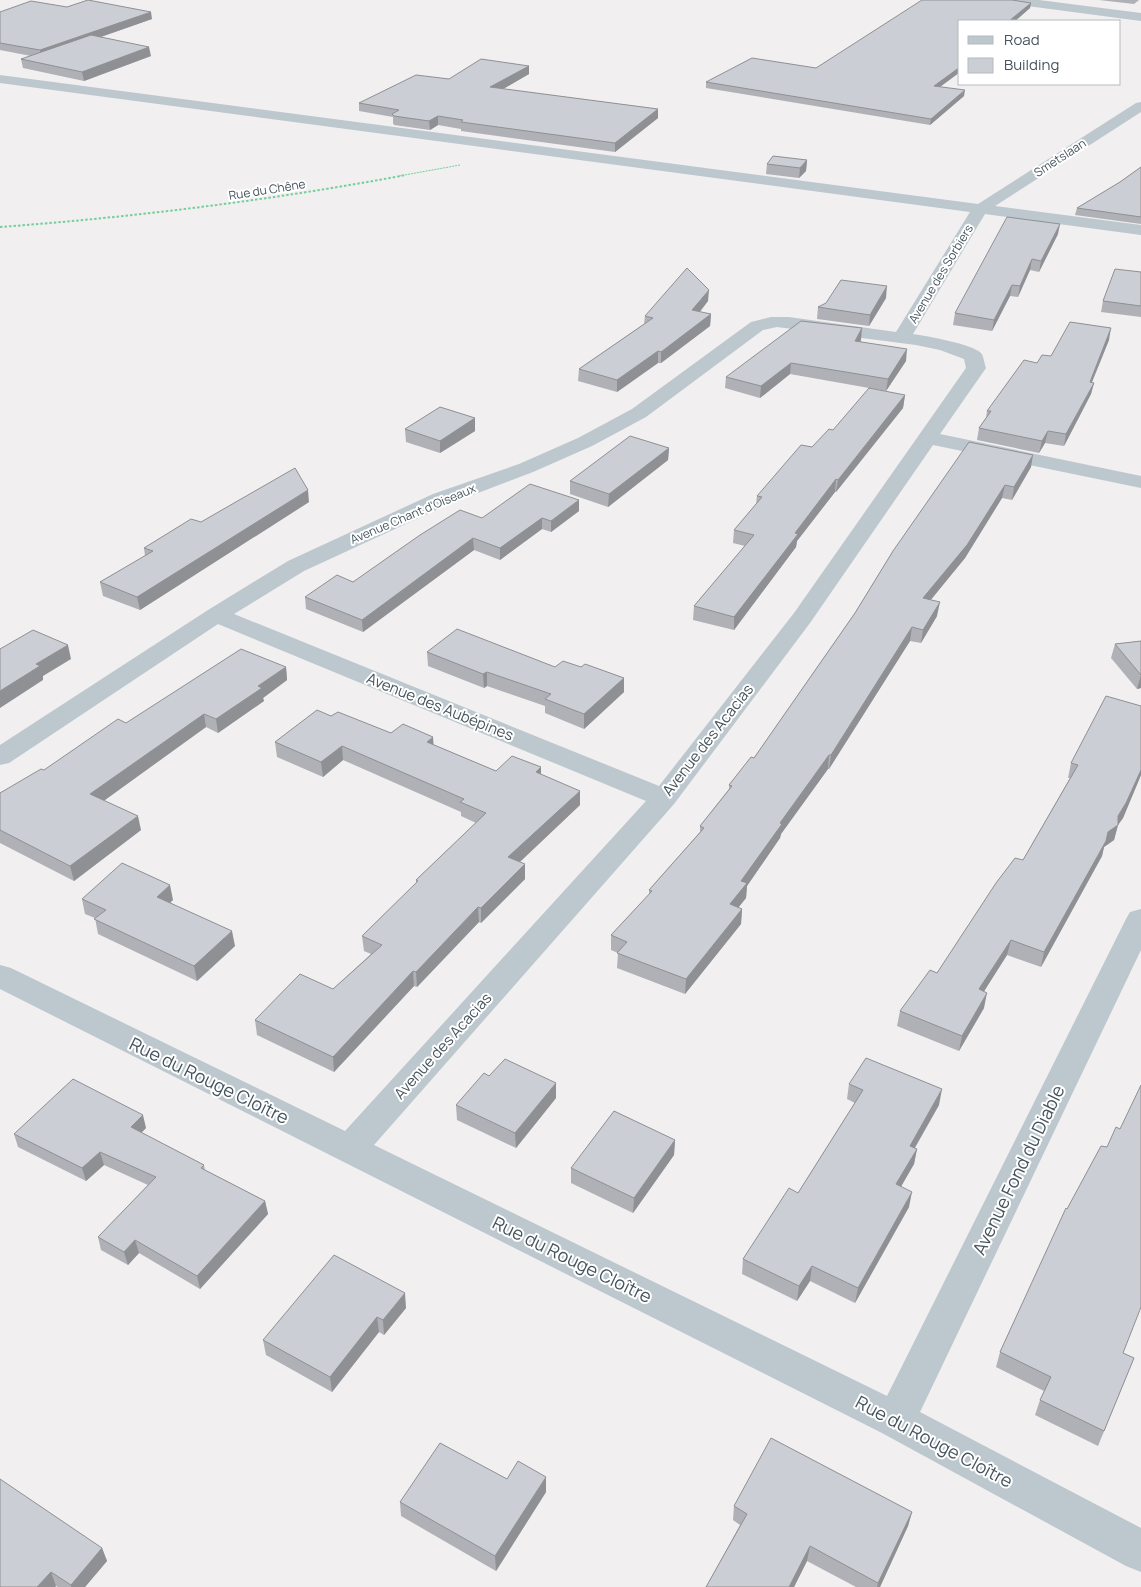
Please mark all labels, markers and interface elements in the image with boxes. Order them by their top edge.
legend [958,20,1121,85]
text: Road [1004,29,1040,50]
text: Building [1004,54,1059,75]
street label: Smetslaan [1030,134,1089,181]
street label: Rue du Chêne [227,175,306,204]
street label: Avenue des Sorbiers [904,221,977,326]
street label: Avenue Chant d'Oiseaux [348,479,479,548]
street label: Avenue des Aubépines [364,667,517,746]
street label: Avenue des Acacias [657,679,758,800]
street label: Avenue des Acacias [389,988,496,1104]
street label: Rue du Rouge Cloître [126,1031,293,1129]
street label: Avenue Fond du Diable [967,1081,1070,1258]
street label: Rue du Rouge Cloître [489,1210,656,1308]
street label: Rue du Rouge Cloître [852,1390,1017,1493]

